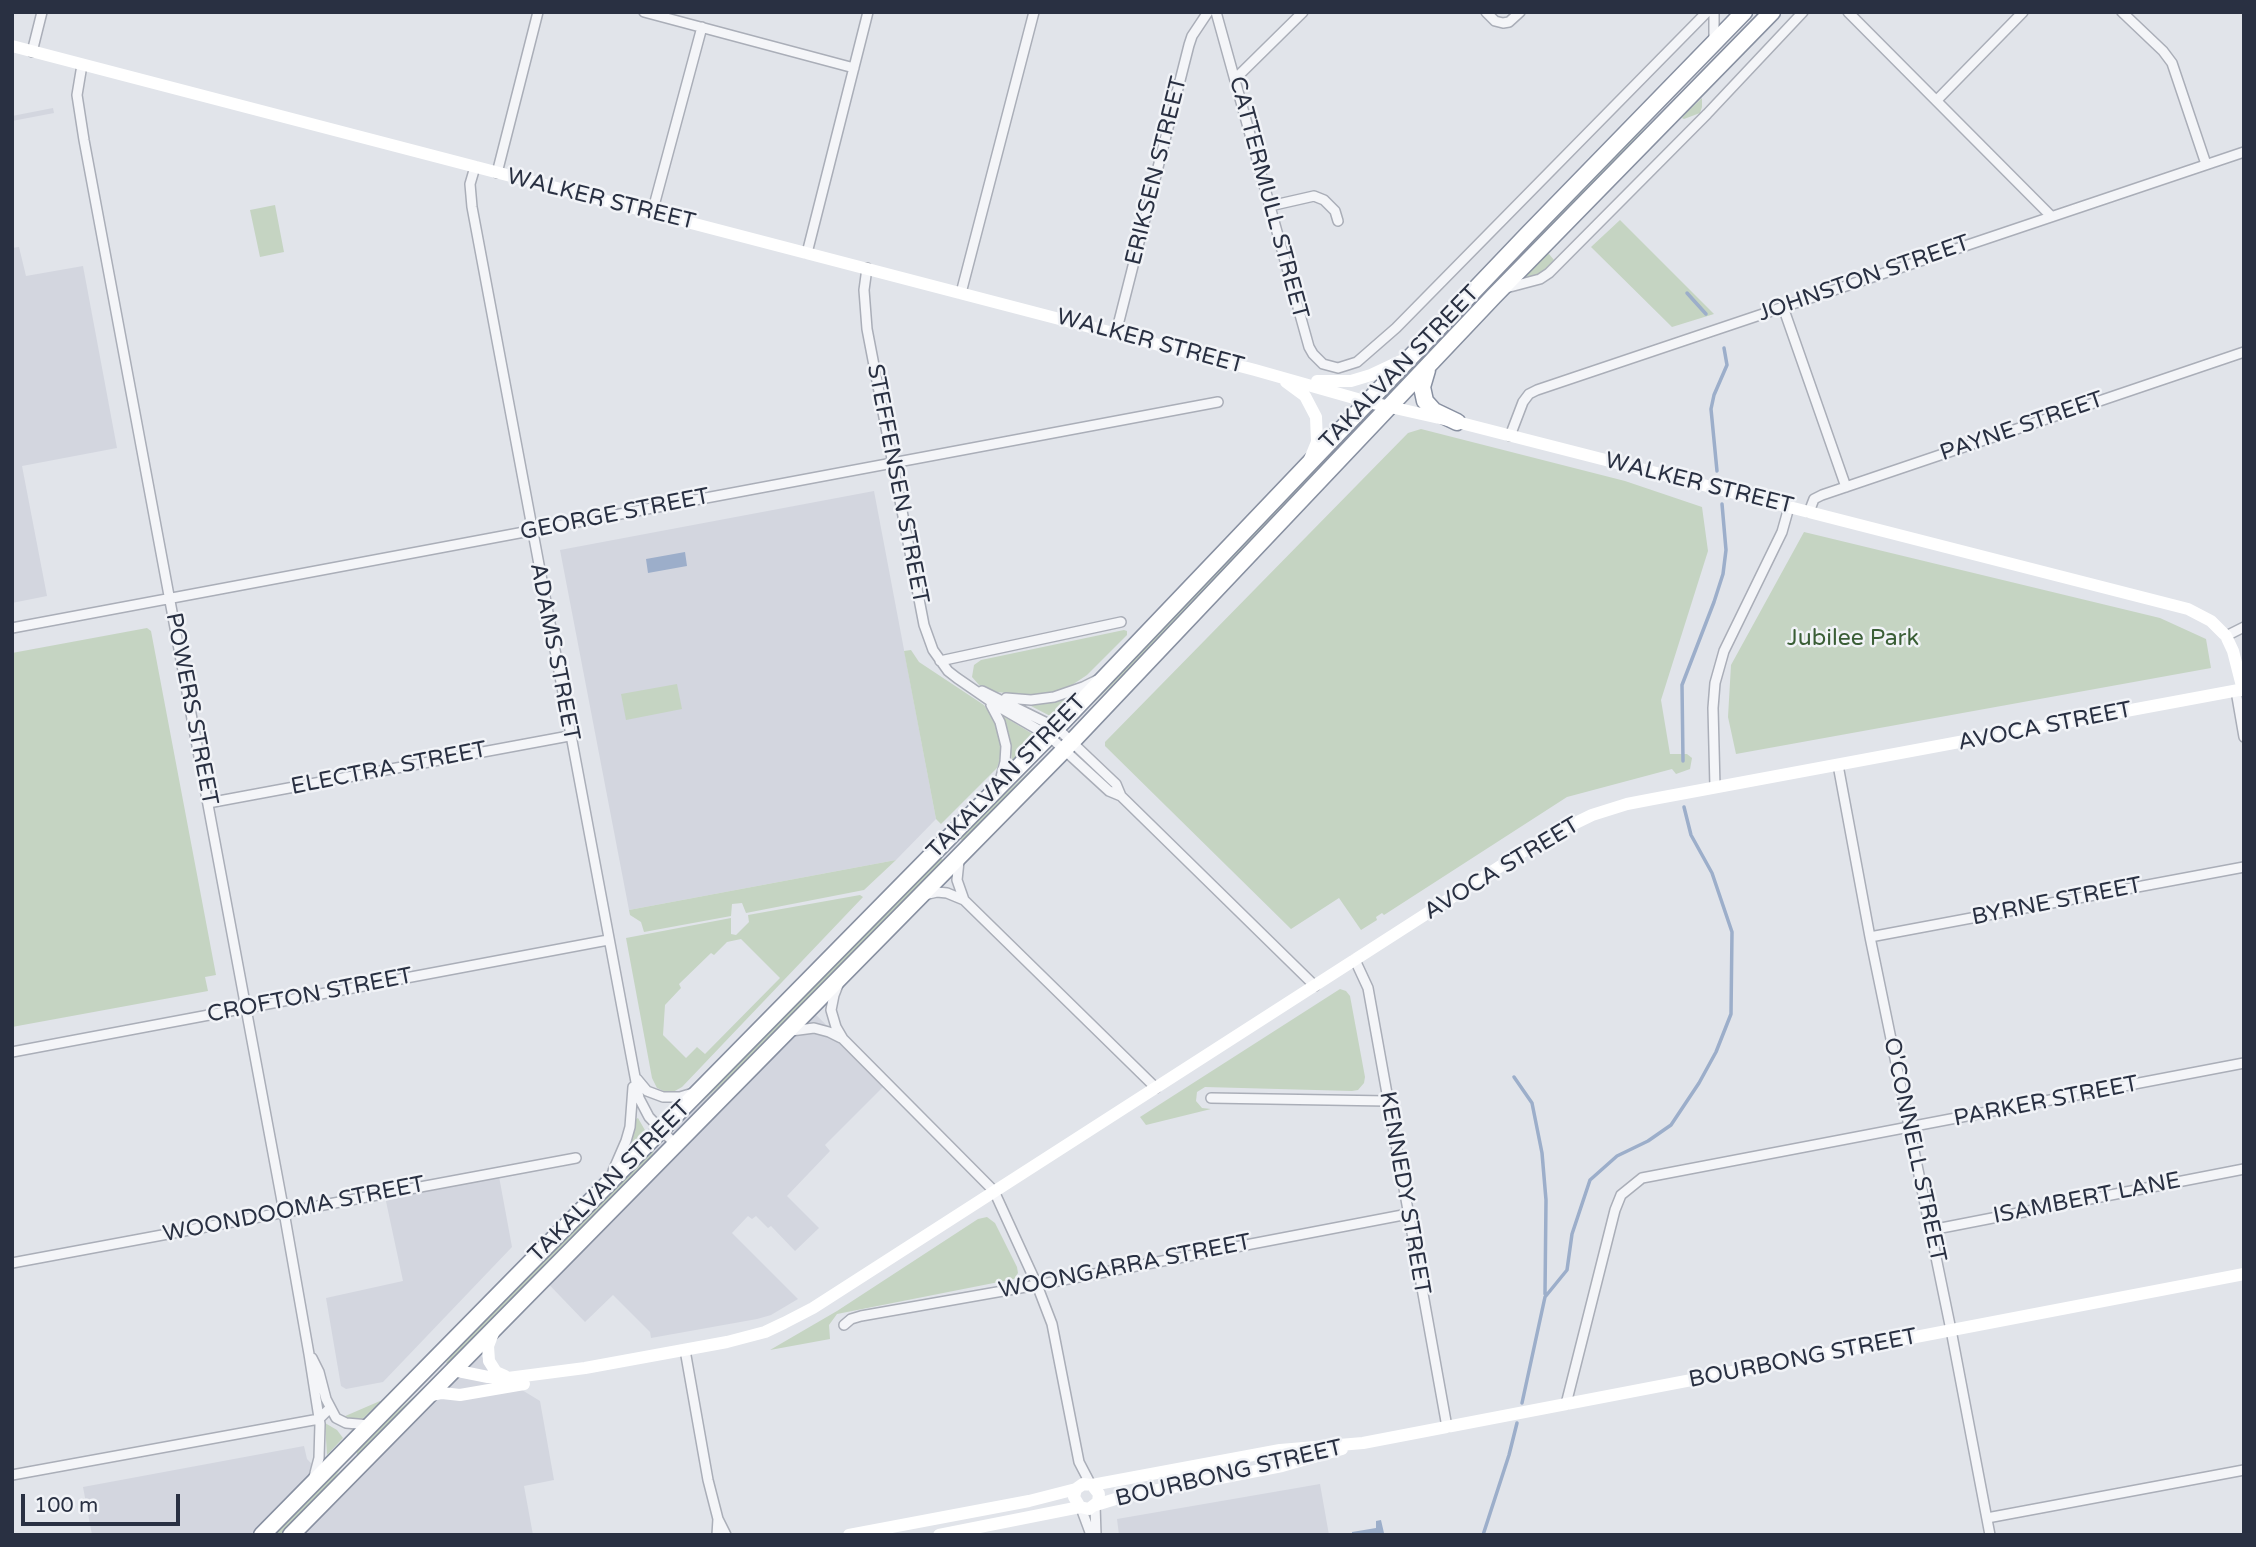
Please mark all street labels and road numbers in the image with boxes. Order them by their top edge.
street label: ERIKSEN STREET [1120,74,1194,268]
street label: CATTERMULL STREET [1222,74,1314,322]
street label: WALKER STREET [504,163,698,237]
street label: JOHNSTON STREET [1754,230,1974,328]
street label: TAKALVAN STREET [1315,280,1485,456]
street label: WALKER STREET [1053,304,1247,380]
street label: STEFFENSEN STREET [860,362,934,606]
street label: PAYNE STREET [1937,386,2107,468]
street label: WALKER STREET [1602,447,1796,521]
street label: GEORGE STREET [518,483,712,547]
street label: ADAMS STREET [523,561,585,743]
street label: POWERS STREET [159,610,223,808]
street label: TAKALVAN STREET [922,689,1092,865]
street label: AVOCA STREET [1956,697,2134,757]
street label: ELECTRA STREET [289,736,489,802]
street label: AVOCA STREET [1419,812,1585,926]
street label: BYRNE STREET [1970,872,2144,932]
street label: CROFTON STREET [205,963,415,1029]
street label: O'CONNELL STREET [1877,1035,1951,1265]
street label: PARKER STREET [1951,1071,2141,1133]
street label: KENNEDY STREET [1373,1089,1435,1297]
street label: TAKALVAN STREET [523,1095,697,1269]
street label: ISAMBERT LANE [1991,1167,2183,1231]
street label: WOONDOOMA STREET [161,1171,427,1249]
street label: WOONGARRA STREET [996,1229,1254,1305]
street label: BOURBONG STREET [1687,1323,1919,1395]
street label: BOURBONG STREET [1113,1434,1345,1514]

